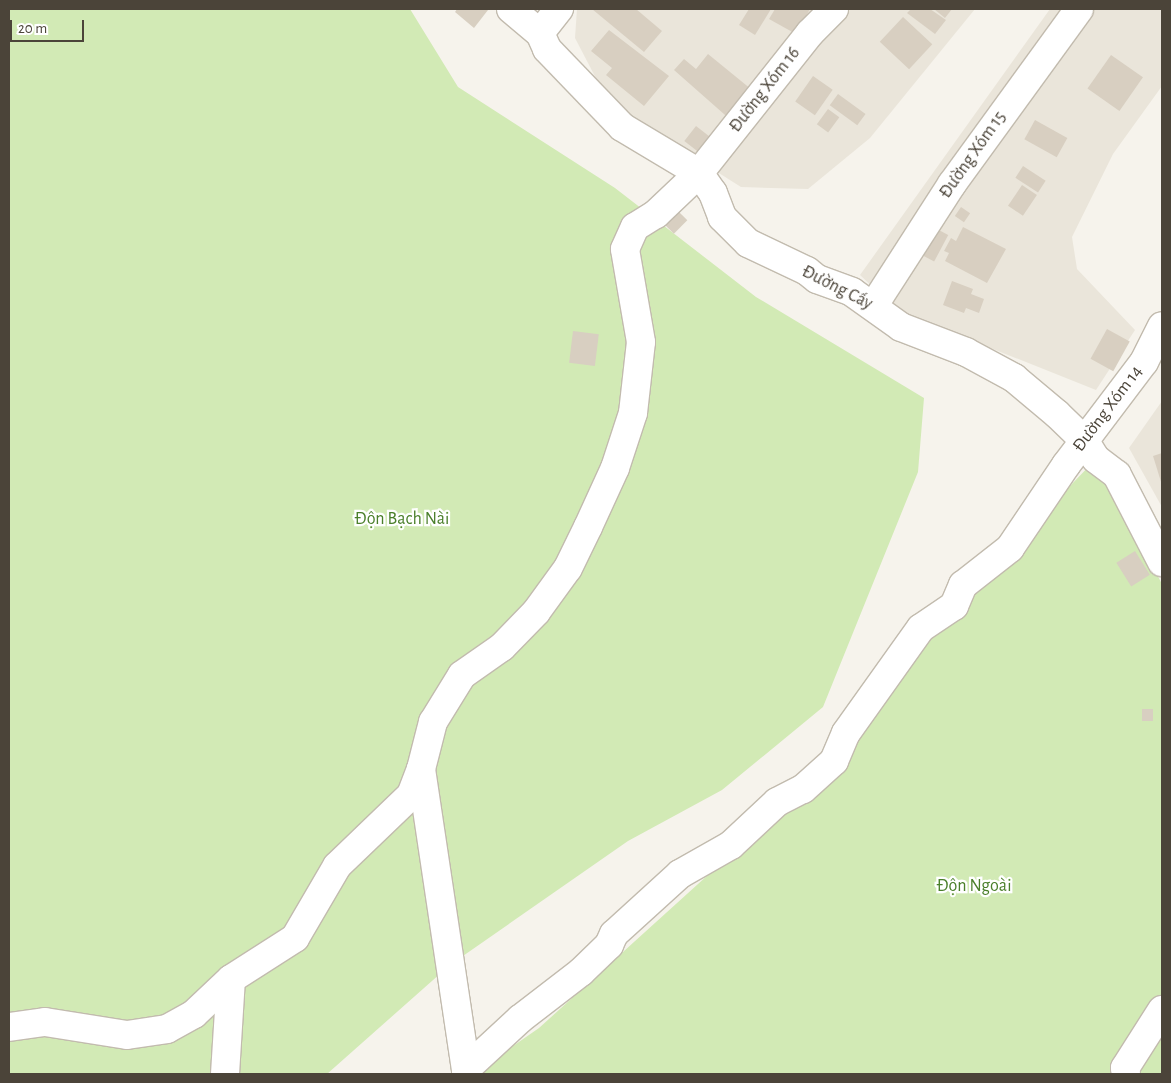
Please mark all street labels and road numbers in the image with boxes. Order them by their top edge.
street label: Đường Xóm 16 [725,43,805,137]
street label: Đường Xóm 15 [935,107,1011,203]
street label: Đường Cấy [798,261,876,315]
street label: Đường Xóm 14 [1068,361,1148,457]

